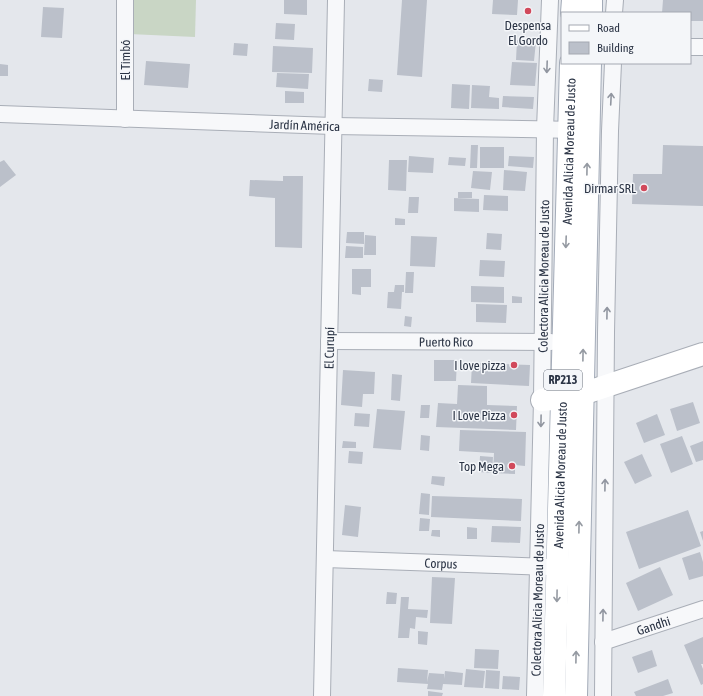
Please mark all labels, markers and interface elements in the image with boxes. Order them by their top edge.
marker: Despensa El Gordo [523,6,533,16]
legend [561,12,691,64]
place label: Despensa El Gordo [505,18,551,48]
text: Road [597,21,620,35]
street label: El Timbó [118,40,133,80]
text: Building [597,41,635,55]
one-way arrow [544,60,551,73]
street label: Avenida Alicia Moreau de Justo [560,78,579,225]
one-way arrow [608,93,615,106]
street label: Jardín América [269,117,340,134]
one-way arrow [584,163,591,176]
place label: Dirmar SRL [584,181,636,196]
marker: Dirmar SRL [639,183,649,193]
street label: Colectora Alicia Moreau de Justo [536,200,552,353]
one-way arrow [562,235,570,248]
one-way arrow [603,307,610,320]
street label: El Curupí [322,327,337,369]
street label: Puerto Rico [419,334,473,350]
one-way arrow [579,349,587,362]
place label: I love pizza [454,358,506,373]
marker: I love pizza [509,360,519,370]
road number: RP213 [544,370,582,390]
street label: Avenida Alicia Moreau de Justo [551,402,570,549]
place label: I Love Pizza [452,408,506,423]
marker: I Love Pizza [509,410,519,420]
one-way arrow [537,414,545,427]
place label: Top Mega [459,459,504,474]
marker: Top Mega [507,461,517,471]
one-way arrow [601,479,609,492]
one-way arrow [575,521,583,534]
street label: Colectora Alicia Moreau de Justo [528,523,547,677]
street label: Corpus [424,556,458,572]
one-way arrow [553,589,560,602]
one-way arrow [599,609,607,622]
street label: Gandhi [635,613,672,638]
one-way arrow [573,651,580,664]

